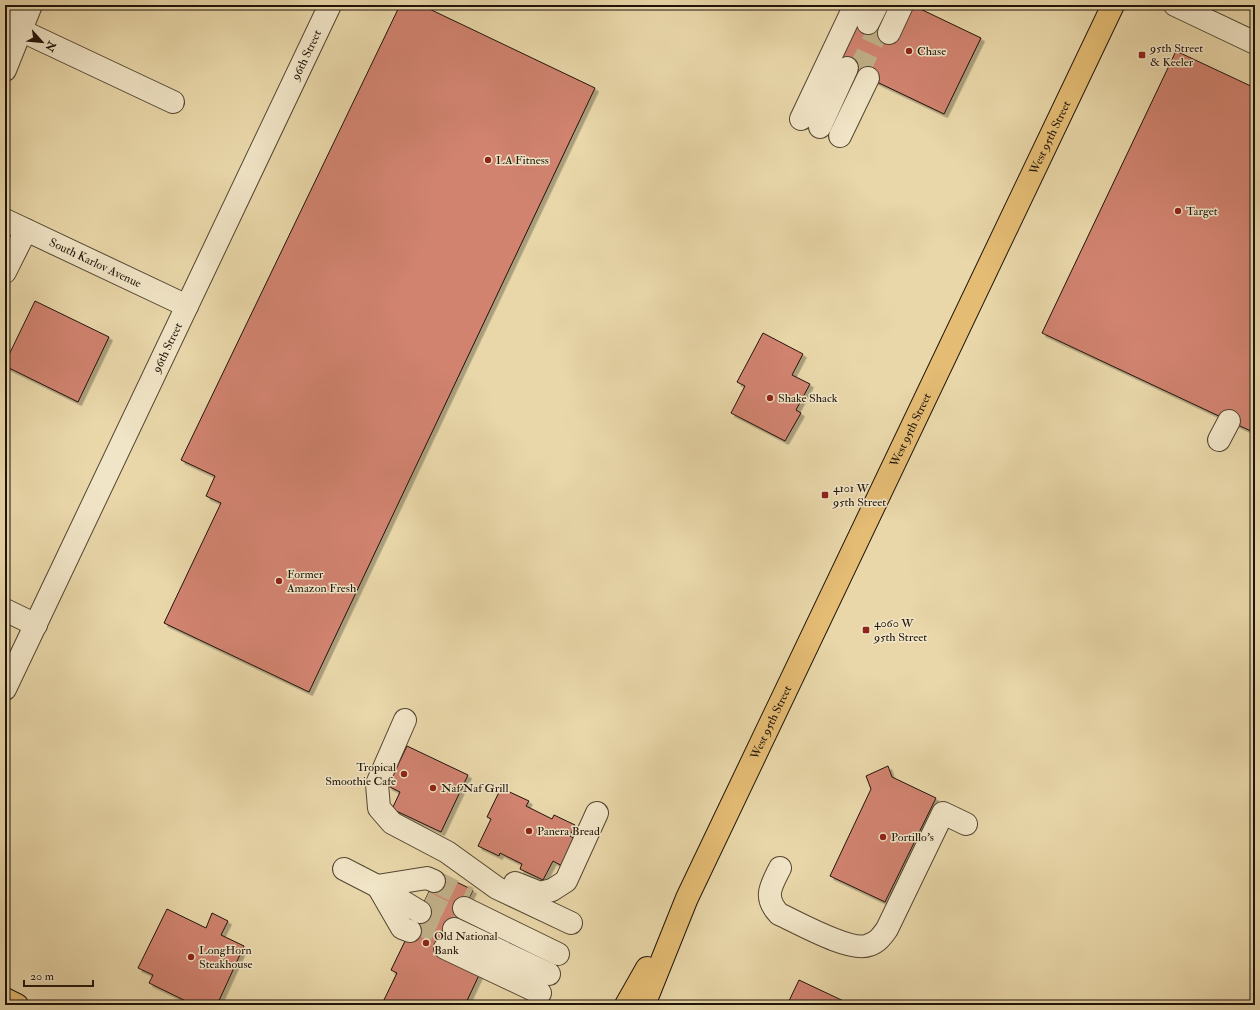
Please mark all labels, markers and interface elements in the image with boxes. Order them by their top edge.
north arrow [22,22,62,62]
street label: 96th Street [288,27,325,83]
text: N [42,38,59,55]
place label: 95th Street & Keeler [1149,41,1203,70]
place label: Chase [917,44,946,59]
marker: Chase [904,46,914,56]
marker: 95th Street & Keeler [1137,50,1147,60]
street label: West 95th Street [1025,98,1074,178]
place label: LA Fitness [496,153,549,168]
marker: LA Fitness [483,155,493,165]
place label: Target [1186,204,1218,219]
marker: Target [1173,206,1183,216]
street label: South Karlov Avenue [47,235,144,291]
street label: 96th Street [148,320,186,376]
place label: Shake Shack [778,391,838,406]
street label: West 95th Street [886,391,934,470]
marker: Shake Shack [765,393,775,403]
place label: 4101 W 95th Street [832,481,886,510]
marker: 4101 W 95th Street [820,490,830,500]
place label: Former Amazon Fresh [286,567,357,596]
marker: Former Amazon Fresh [274,576,284,586]
place label: 4060 W 95th Street [873,616,927,645]
marker: 4060 W 95th Street [861,625,871,635]
street label: West 95th Street [746,683,795,762]
place label: Tropical Smoothie Cafe [325,760,396,789]
marker: Tropical Smoothie Cafe [399,769,409,779]
place label: Naf Naf Grill [441,781,509,796]
marker: Naf Naf Grill [428,783,438,793]
place label: Panera Bread [537,824,600,839]
marker: Panera Bread [524,826,534,836]
place label: Portillo's [891,830,934,845]
marker: Portillo's [878,832,888,842]
place label: Old National Bank [434,929,498,958]
marker: Old National Bank [421,938,431,948]
place label: LongHorn Steakhouse [199,943,253,972]
marker: LongHorn Steakhouse [186,952,196,962]
scale bar [24,962,93,988]
text: 20 m [30,969,55,984]

